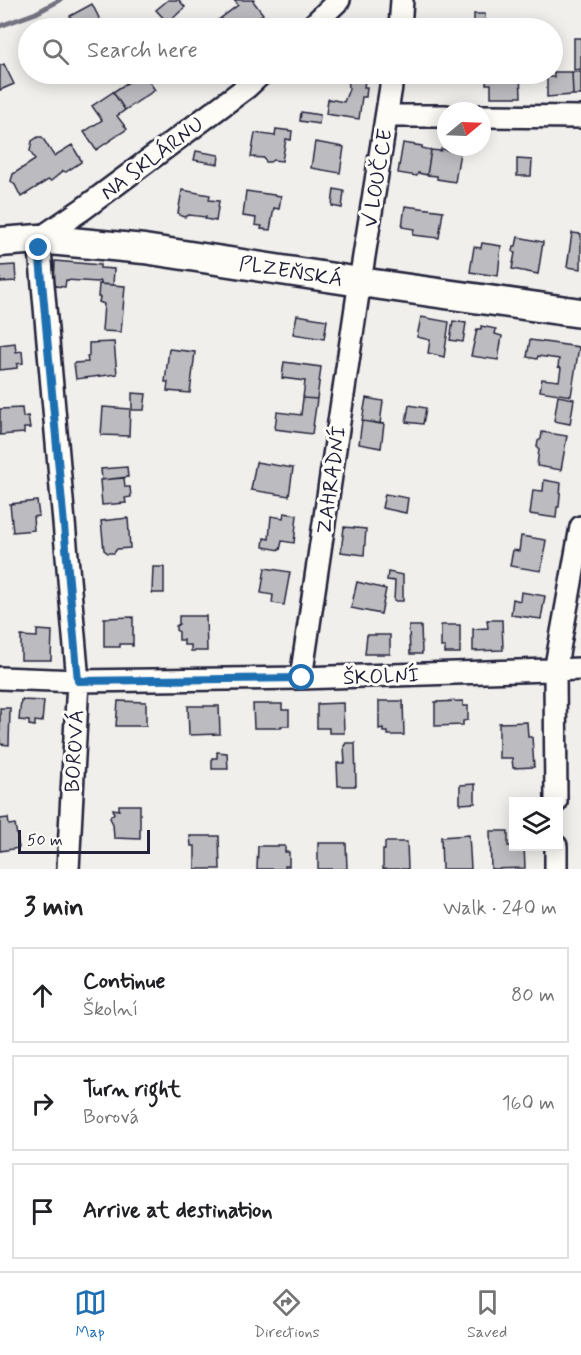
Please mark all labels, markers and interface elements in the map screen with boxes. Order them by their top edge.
search box [18,18,563,84]
icon: search [39,35,72,68]
text: Search here [87,37,198,65]
north arrow [437,102,491,156]
street label: NA SKLÁRNU [95,111,210,207]
street label: V LOUČCE [356,127,400,230]
route end [25,234,51,260]
street label: PLZEŇSKÁ [237,250,345,294]
street label: ZAHRADNÍ [311,424,353,536]
street label: ŠKOLNÍ [342,662,420,692]
route start [288,664,314,690]
street label: BOROVÁ [59,709,91,793]
map controls [509,797,563,851]
button: layers [509,797,563,851]
scale bar [18,827,150,854]
text: 50 m [27,830,63,851]
text: 3 min [24,891,84,925]
text: Walk · 240 m [443,895,557,922]
text: Continue [83,968,165,996]
icon: ahead [26,979,59,1012]
text: 80 m [511,982,555,1009]
text: Školní [83,996,138,1023]
text: Turn right [83,1076,181,1104]
icon: right [26,1087,59,1120]
text: 160 m [502,1090,555,1117]
text: Borová [83,1104,139,1131]
icon: arrive [26,1195,59,1228]
text: Arrive at destination [83,1197,273,1225]
tab: Map [74,1286,107,1343]
tab: Directions [254,1286,320,1343]
tab: Saved [467,1286,507,1343]

